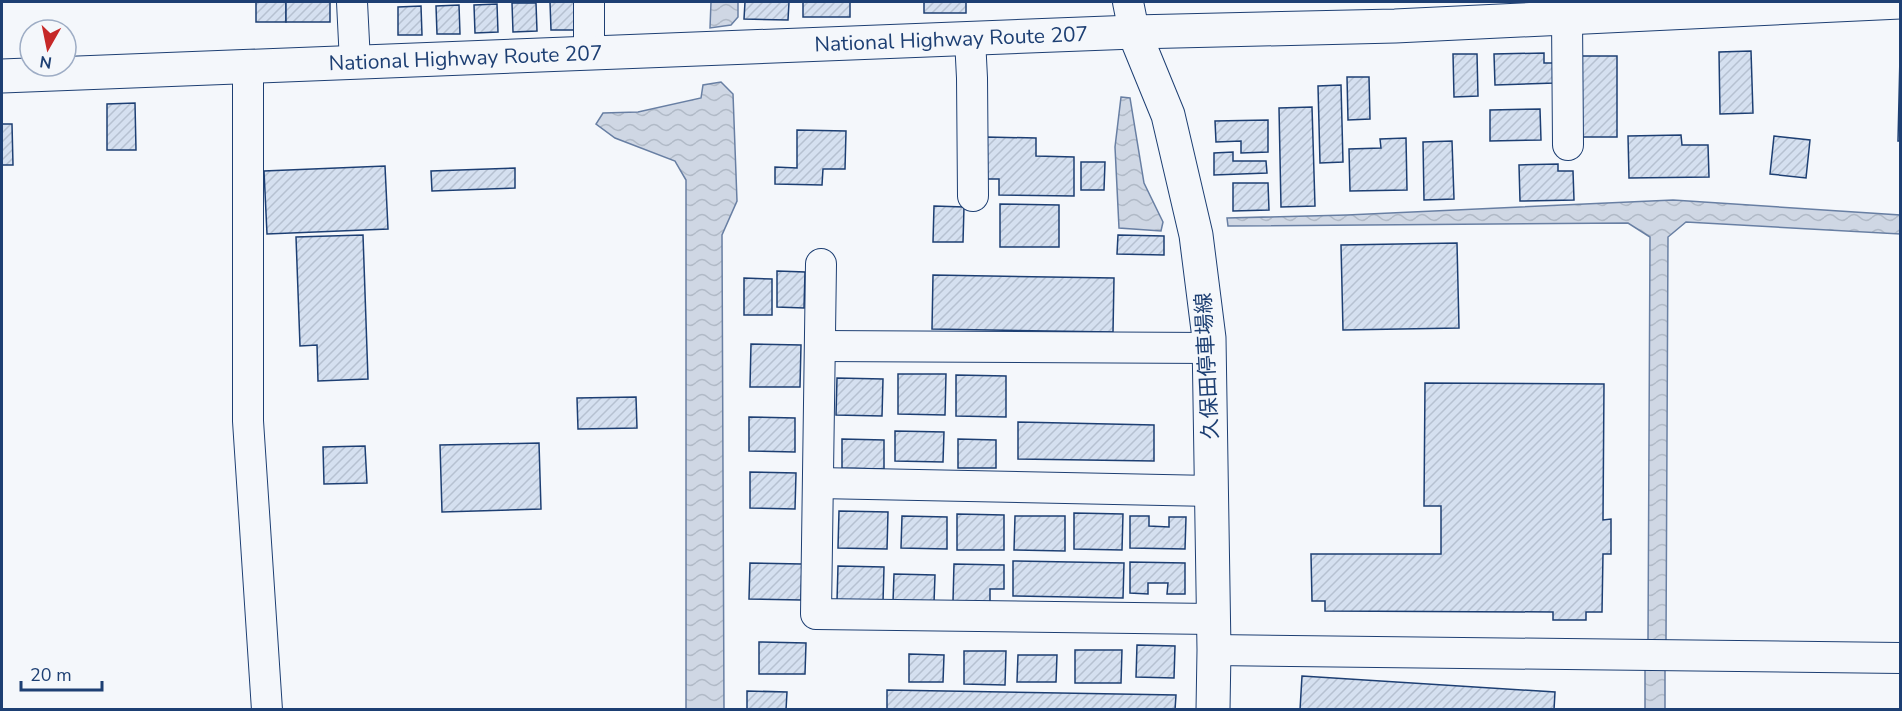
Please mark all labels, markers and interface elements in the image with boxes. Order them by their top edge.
north arrow [18,18,78,78]
street label: National Highway Route 207 [814,20,1089,58]
street label: National Highway Route 207 [328,39,603,77]
text: N [38,50,53,74]
street label: 久保田停車場線 [1189,292,1225,440]
scale bar [21,654,102,692]
text: 20 m [30,663,72,687]

